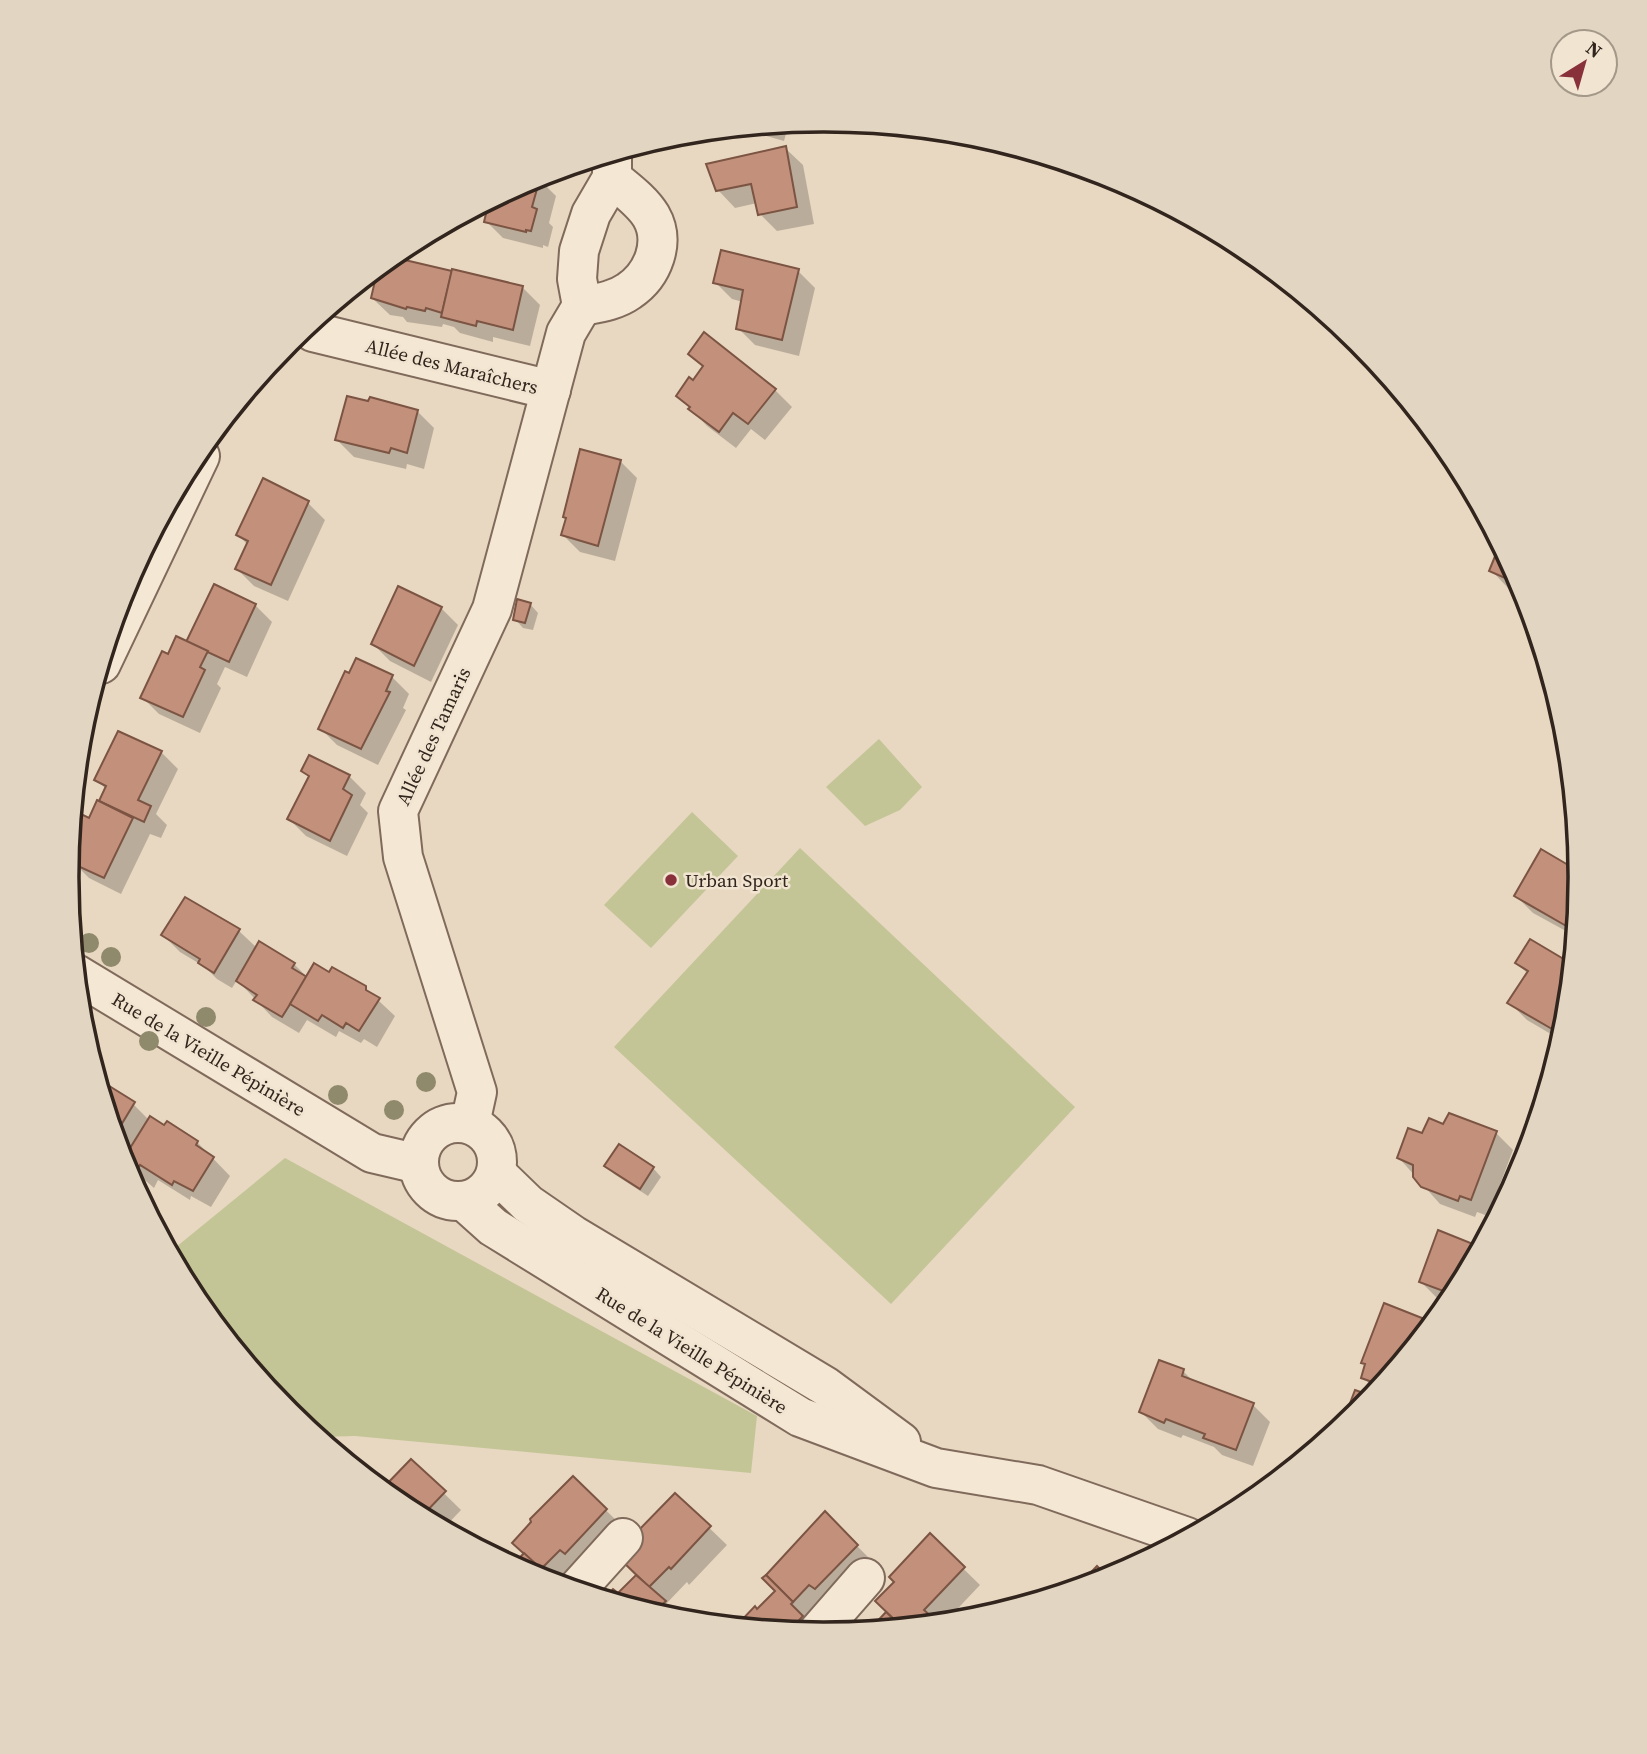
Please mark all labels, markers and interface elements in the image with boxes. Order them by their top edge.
north arrow [1549,28,1619,98]
text: N [1581,35,1608,64]
street label: Allée des Maraîchers [363,332,541,400]
street label: Allée des Tamaris [390,663,476,809]
place label: Urban Sport [685,867,789,893]
marker: Urban Sport [663,872,679,888]
street label: Rue de la Vieille Pépinière [108,986,310,1122]
street label: Rue de la Vieille Pépinière [591,1280,793,1420]

